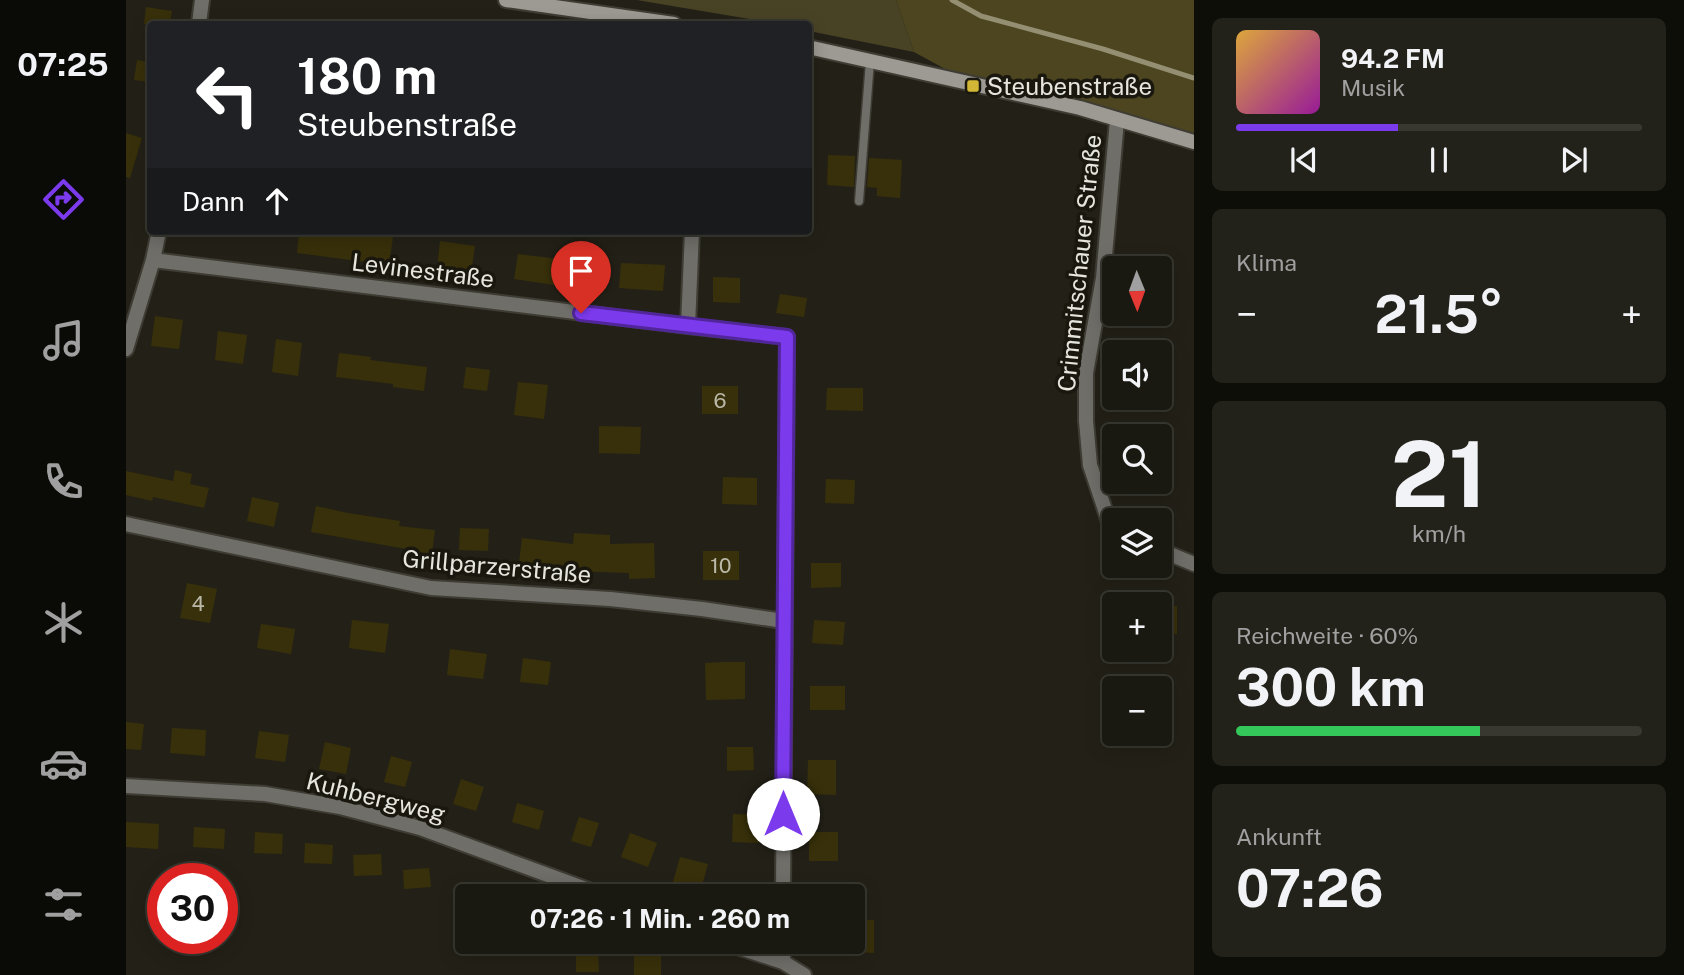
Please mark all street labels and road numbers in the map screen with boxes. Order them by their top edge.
street label: Crimmitschauer Straße [1052,133,1106,393]
street label: Levinestraße [350,247,496,293]
street label: Grillparzerstraße [401,544,593,588]
street label: Kuhbergweg [304,766,448,828]

